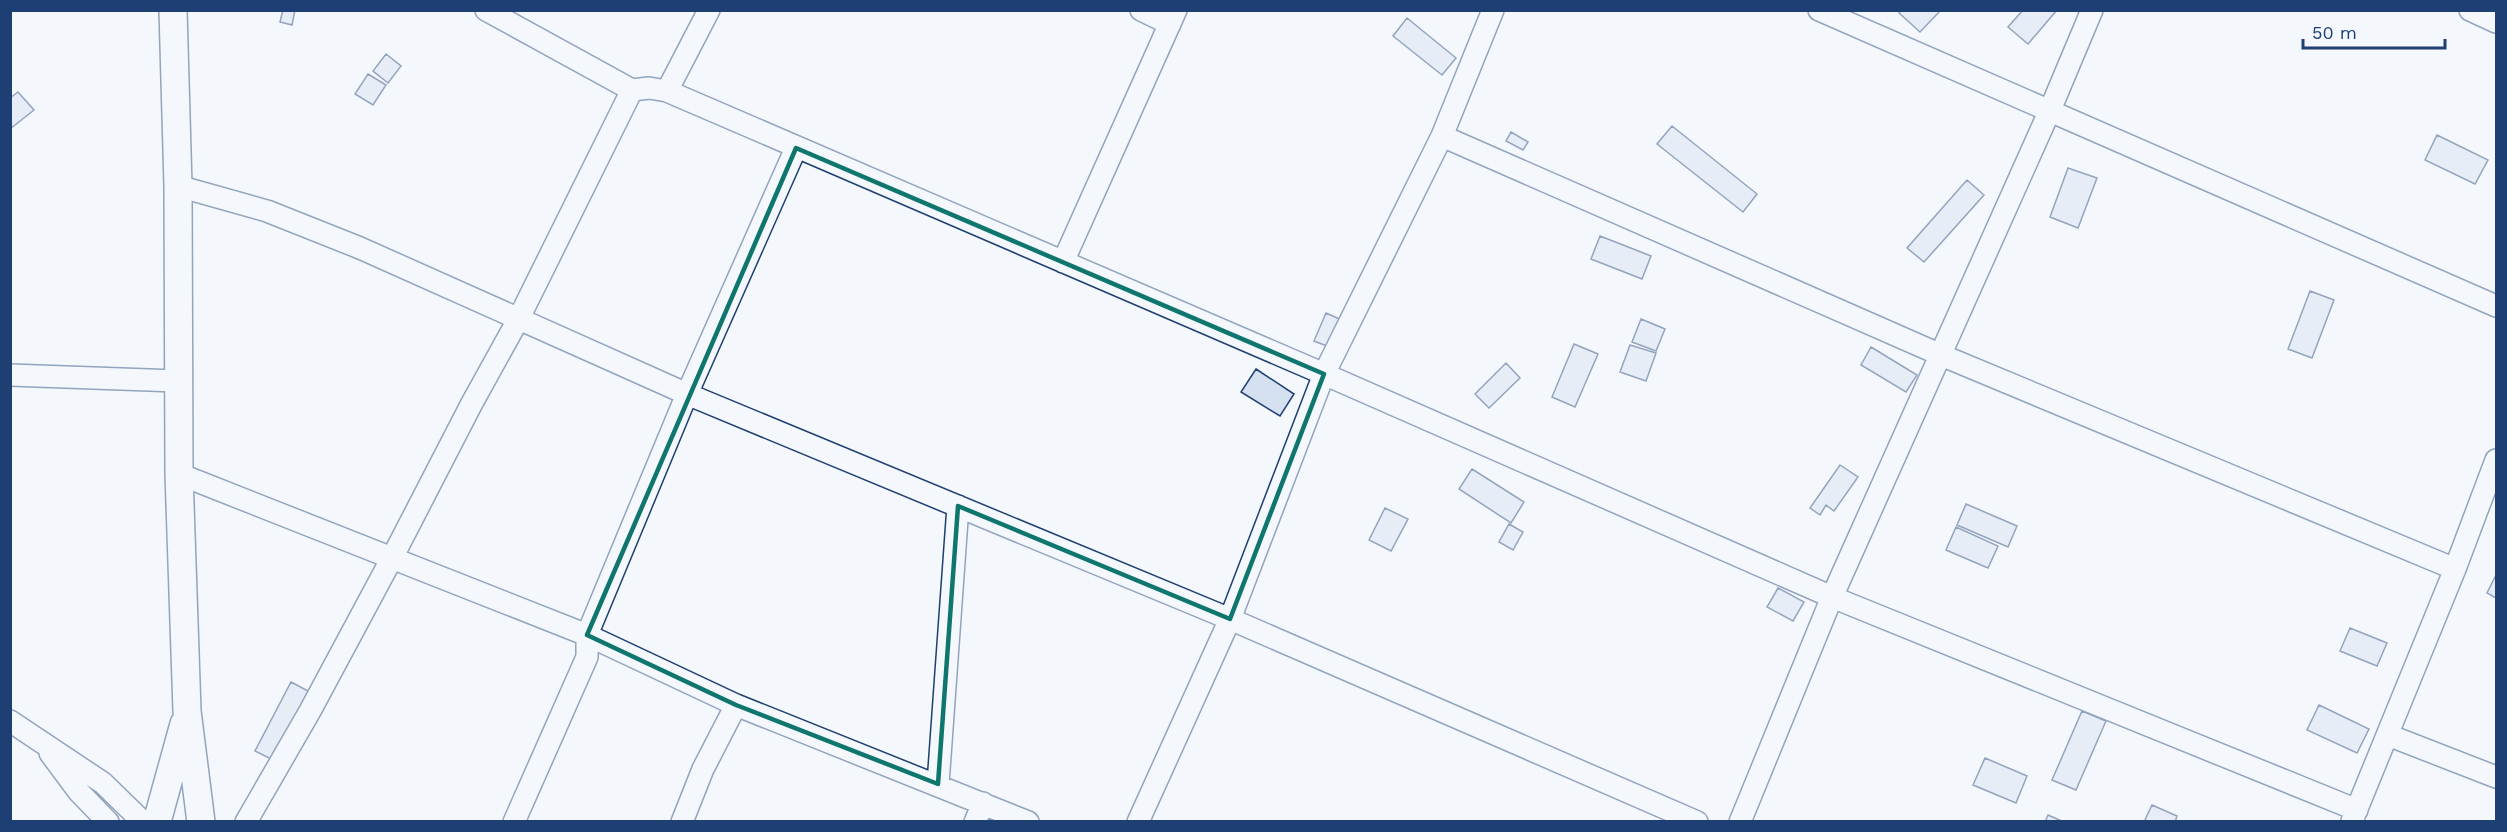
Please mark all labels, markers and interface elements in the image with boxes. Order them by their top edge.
scale bar [2303,12,2446,50]
text: 50 m [2312,22,2357,43]

